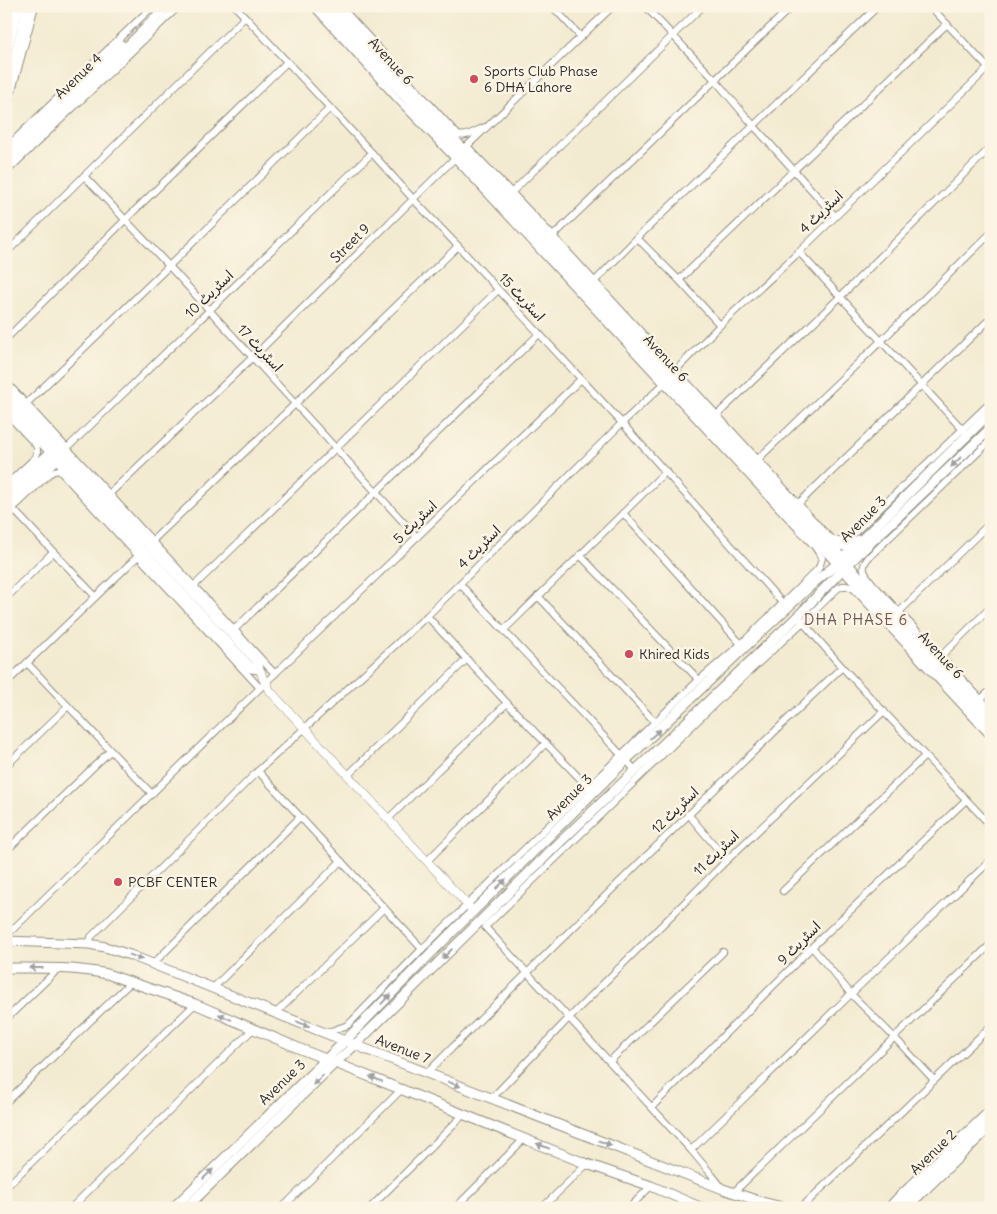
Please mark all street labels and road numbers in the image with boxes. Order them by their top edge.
street label: Avenue 6 [365,34,417,88]
street label: Avenue 4 [51,49,105,103]
street label: اسٹریٹ 4 [795,187,847,237]
street label: Street 9 [326,219,374,267]
street label: اسٹریٹ 10 [181,266,237,322]
street label: اسٹریٹ 15 [495,269,549,325]
street label: اسٹریٹ 17 [233,320,287,376]
street label: Avenue 6 [640,331,692,385]
street label: Avenue 3 [836,492,890,546]
street label: اسٹریٹ 5 [389,497,441,547]
street label: اسٹریٹ 4 [453,521,505,573]
street label: Avenue 6 [915,628,967,682]
street label: Avenue 3 [542,770,596,824]
street label: اسٹریٹ 12 [647,783,703,837]
street label: اسٹریٹ 11 [689,827,743,879]
street label: اسٹریٹ 9 [774,918,824,968]
street label: Avenue 7 [373,1030,433,1068]
street label: Avenue 3 [255,1055,309,1109]
street label: Avenue 2 [906,1125,960,1179]

